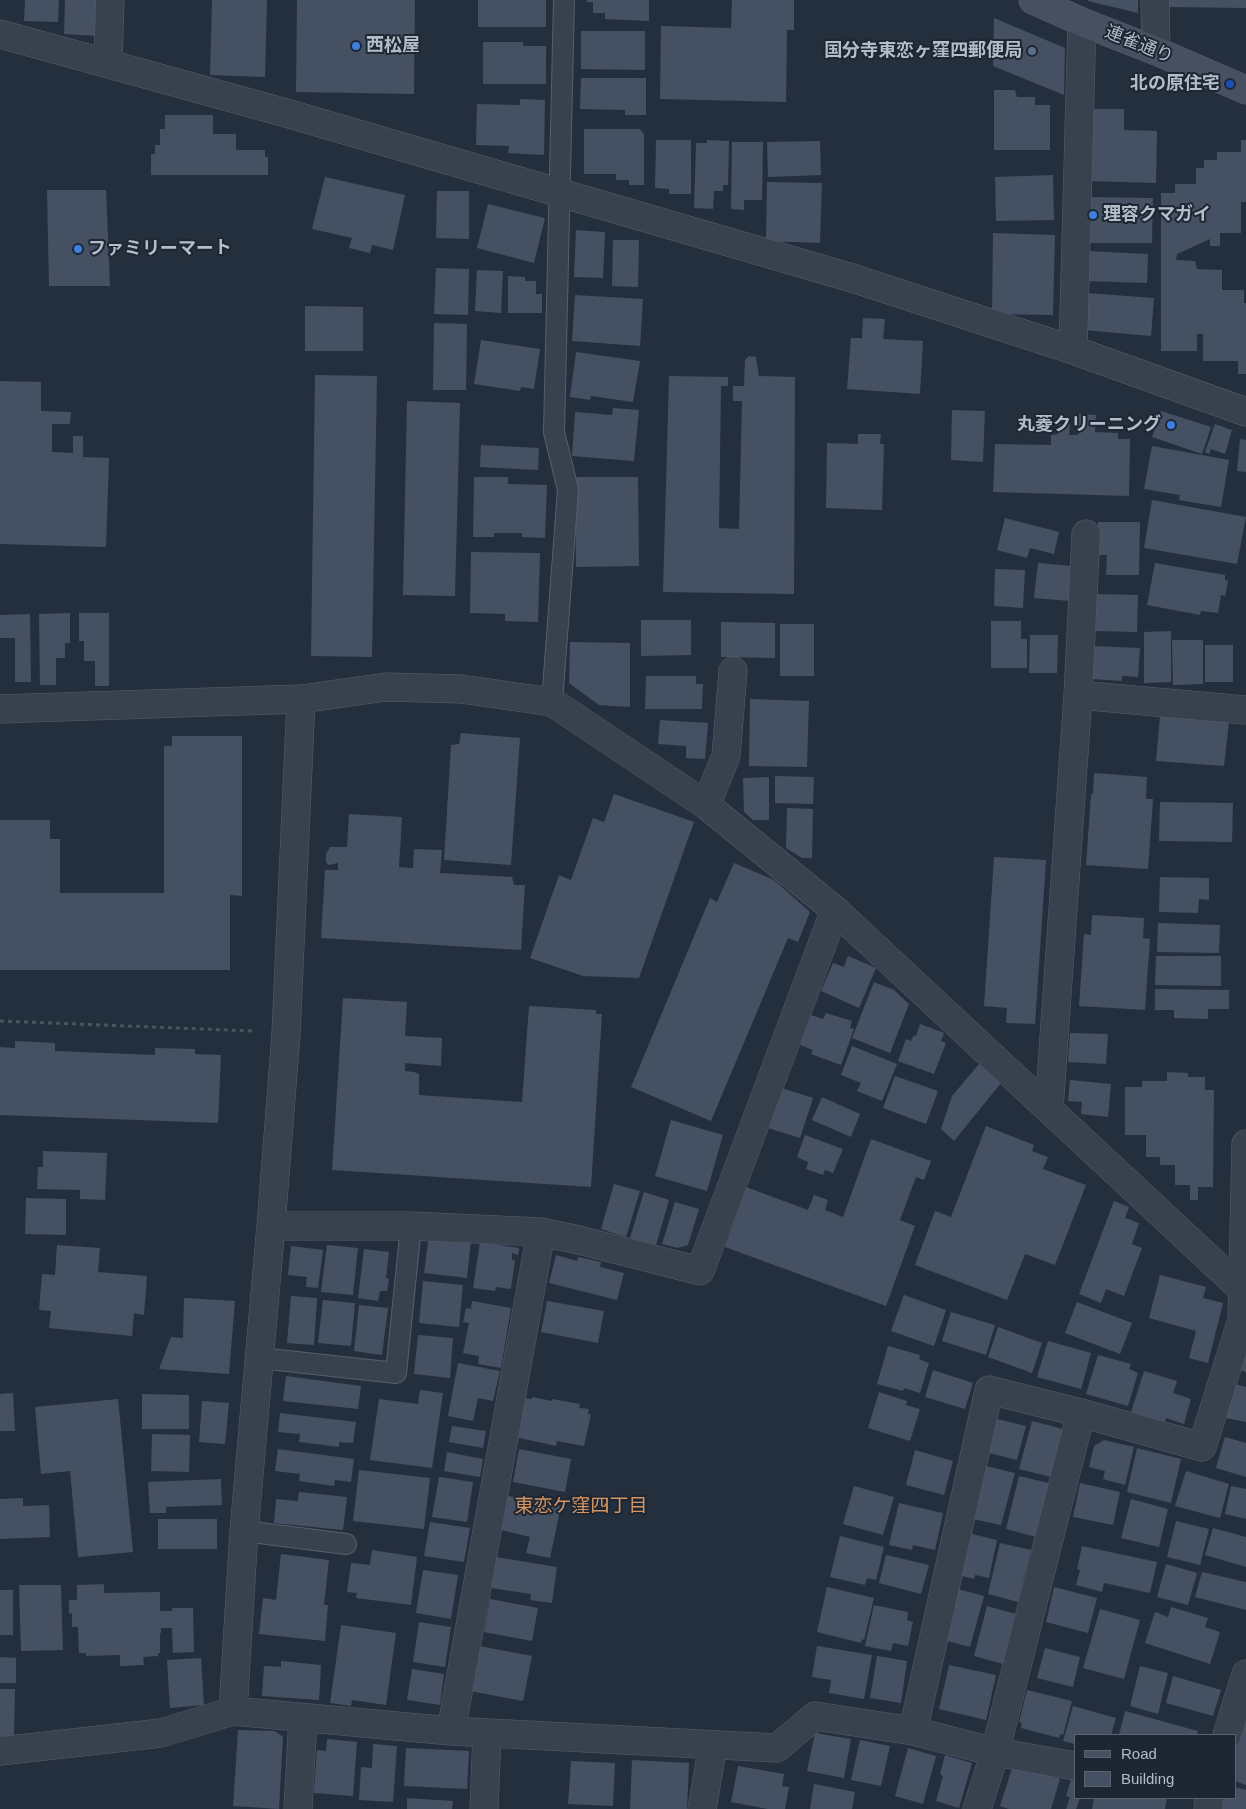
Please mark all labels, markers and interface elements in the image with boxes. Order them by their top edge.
street label: 連雀通り [1102,22,1176,68]
place label: 西松屋 [366,35,420,57]
marker: 西松屋 [350,40,362,52]
place label: 国分寺東恋ヶ窪四郵便局 [824,40,1022,62]
marker: 国分寺東恋ヶ窪四郵便局 [1026,45,1038,57]
place label: 北の原住宅 [1130,73,1220,95]
marker: 北の原住宅 [1224,78,1236,90]
place label: 理容クマガイ [1103,204,1211,226]
marker: 理容クマガイ [1087,209,1099,221]
place label: ファミリーマート [88,238,232,260]
marker: ファミリーマート [72,243,84,255]
place label: 丸菱クリーニング [1017,414,1161,436]
marker: 丸菱クリーニング [1165,419,1177,431]
district label: 東恋ケ窪四丁目 [515,1496,647,1518]
legend [1074,1734,1236,1799]
text: Road [1121,1745,1157,1762]
text: Building [1121,1770,1174,1787]

